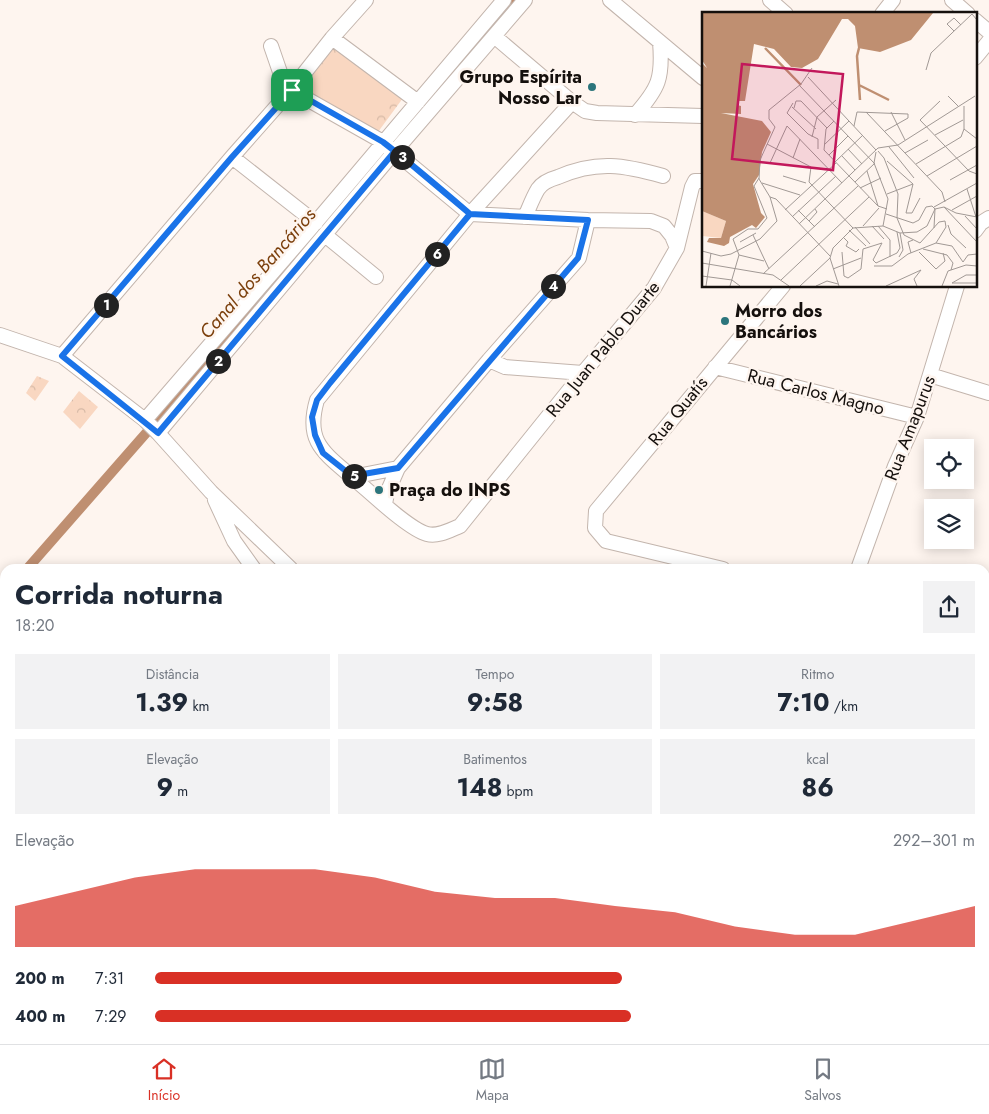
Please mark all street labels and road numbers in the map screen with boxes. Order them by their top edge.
street label: Rua Juan Pablo Duarte [540,275,666,423]
street label: Rua Carlos Magno [745,362,887,422]
street label: Rua Quatís [642,371,714,451]
street label: Rua Amapurus [878,372,942,484]

